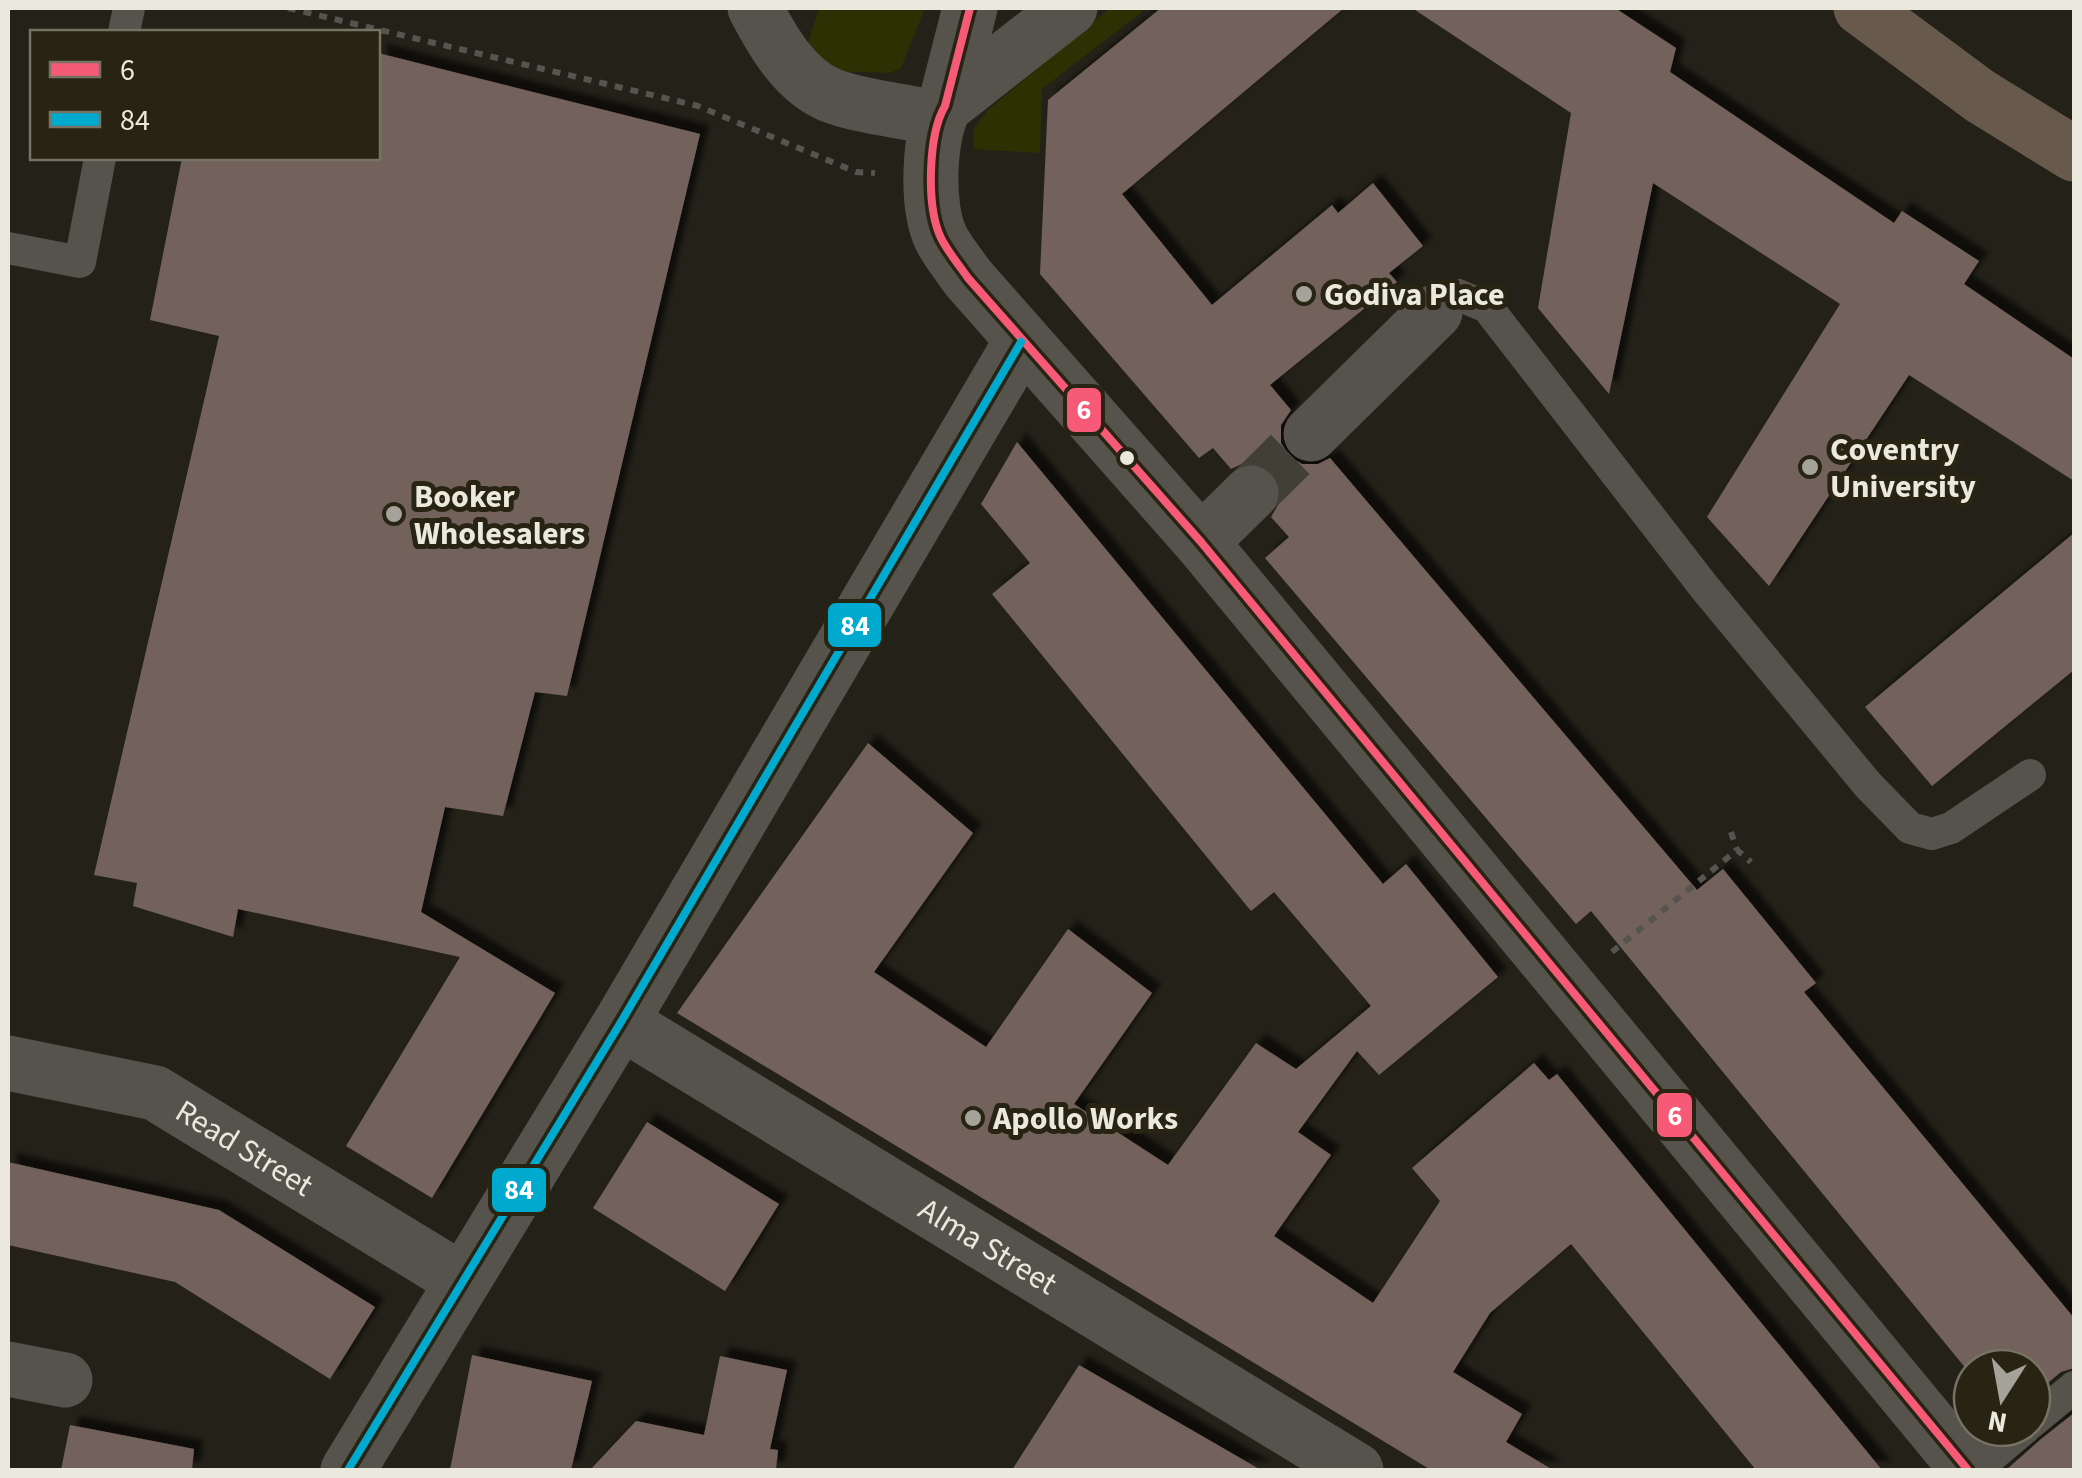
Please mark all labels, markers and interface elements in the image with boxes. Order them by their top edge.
legend [30,30,380,160]
text: 6 [120,49,135,92]
text: 84 [120,99,150,142]
place label: Godiva Place [1324,272,1504,318]
marker: Godiva Place [1293,283,1315,305]
line badge: 6 [1065,386,1103,434]
text: 6 [1077,390,1091,430]
place label: Coventry University [1830,427,1976,510]
unlabelled marker [1117,448,1137,468]
marker: Coventry University [1799,456,1821,478]
place label: Booker Wholesalers [414,474,585,557]
marker: Booker Wholesalers [383,503,405,525]
line badge: 84 [826,601,883,649]
text: 84 [840,606,870,646]
street label: Read Street [166,1089,322,1208]
line badge: 6 [1655,1091,1694,1139]
place label: Apollo Works [992,1096,1178,1142]
text: 6 [1668,1096,1682,1136]
marker: Apollo Works [962,1107,984,1129]
line badge: 84 [490,1166,548,1214]
text: 84 [504,1170,534,1210]
street label: Alma Street [910,1187,1066,1307]
north arrow [1952,1348,2052,1448]
text: N [1984,1400,2010,1443]

